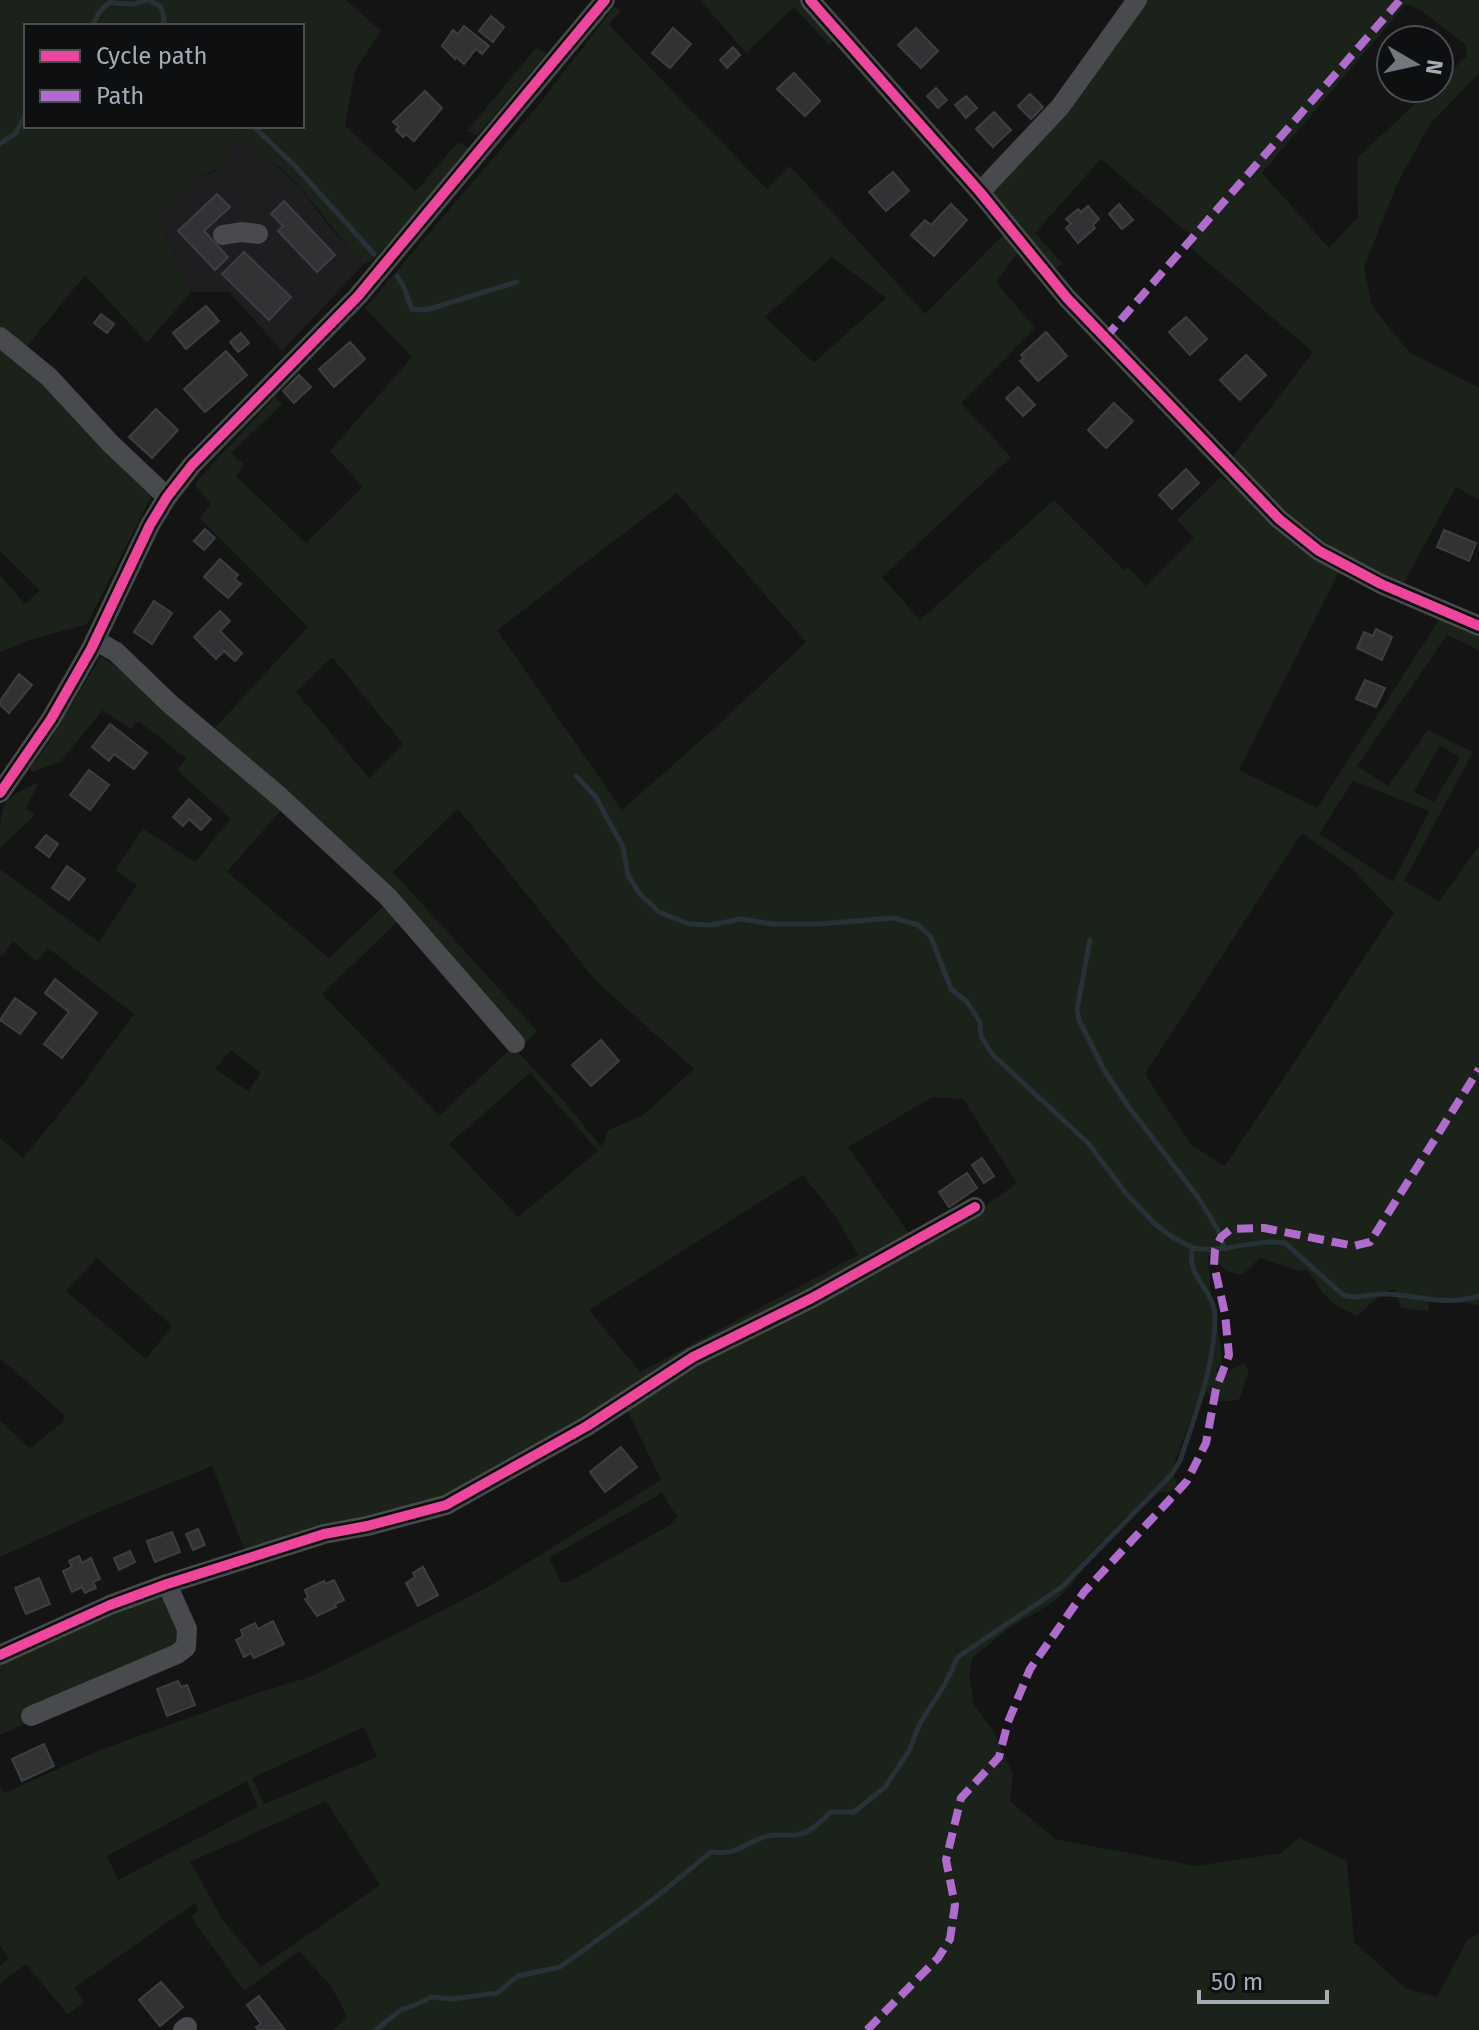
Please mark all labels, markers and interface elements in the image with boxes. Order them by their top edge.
legend [24,24,304,128]
north arrow [1375,24,1455,104]
text: Cycle path [96,42,208,70]
text: N [1420,58,1449,76]
text: Path [96,82,144,110]
scale bar [1199,1954,1327,2004]
text: 50 m [1211,1968,1263,1996]

